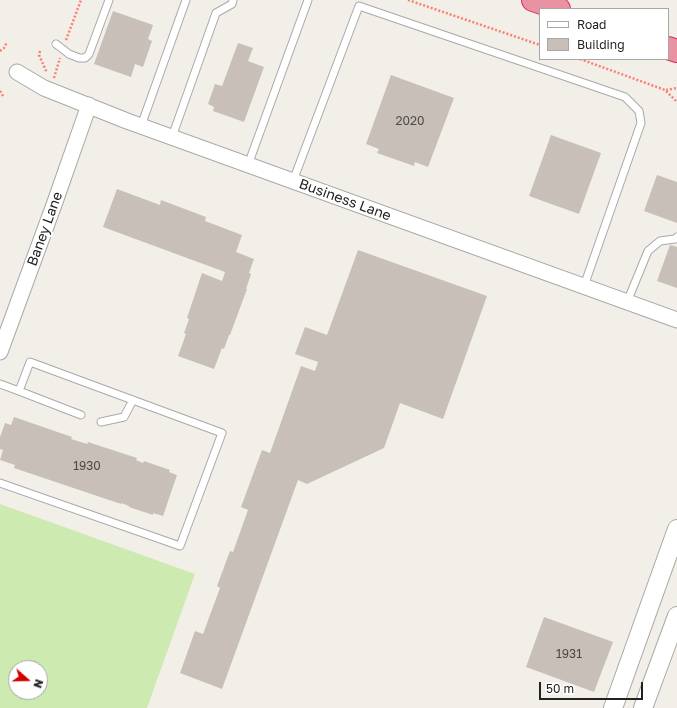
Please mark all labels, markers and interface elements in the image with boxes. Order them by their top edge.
legend [539,8,669,60]
text: Road [577,17,606,32]
text: Building [577,37,625,52]
house number: 2020 [396,114,424,128]
street label: Business Lane [297,176,393,224]
street label: Baney Lane [24,190,66,268]
house number: 1930 [73,459,101,473]
house number: 1931 [556,647,582,661]
north arrow [8,660,48,700]
scale bar [541,674,645,700]
text: N [31,678,46,690]
text: 50 m [546,681,574,696]

